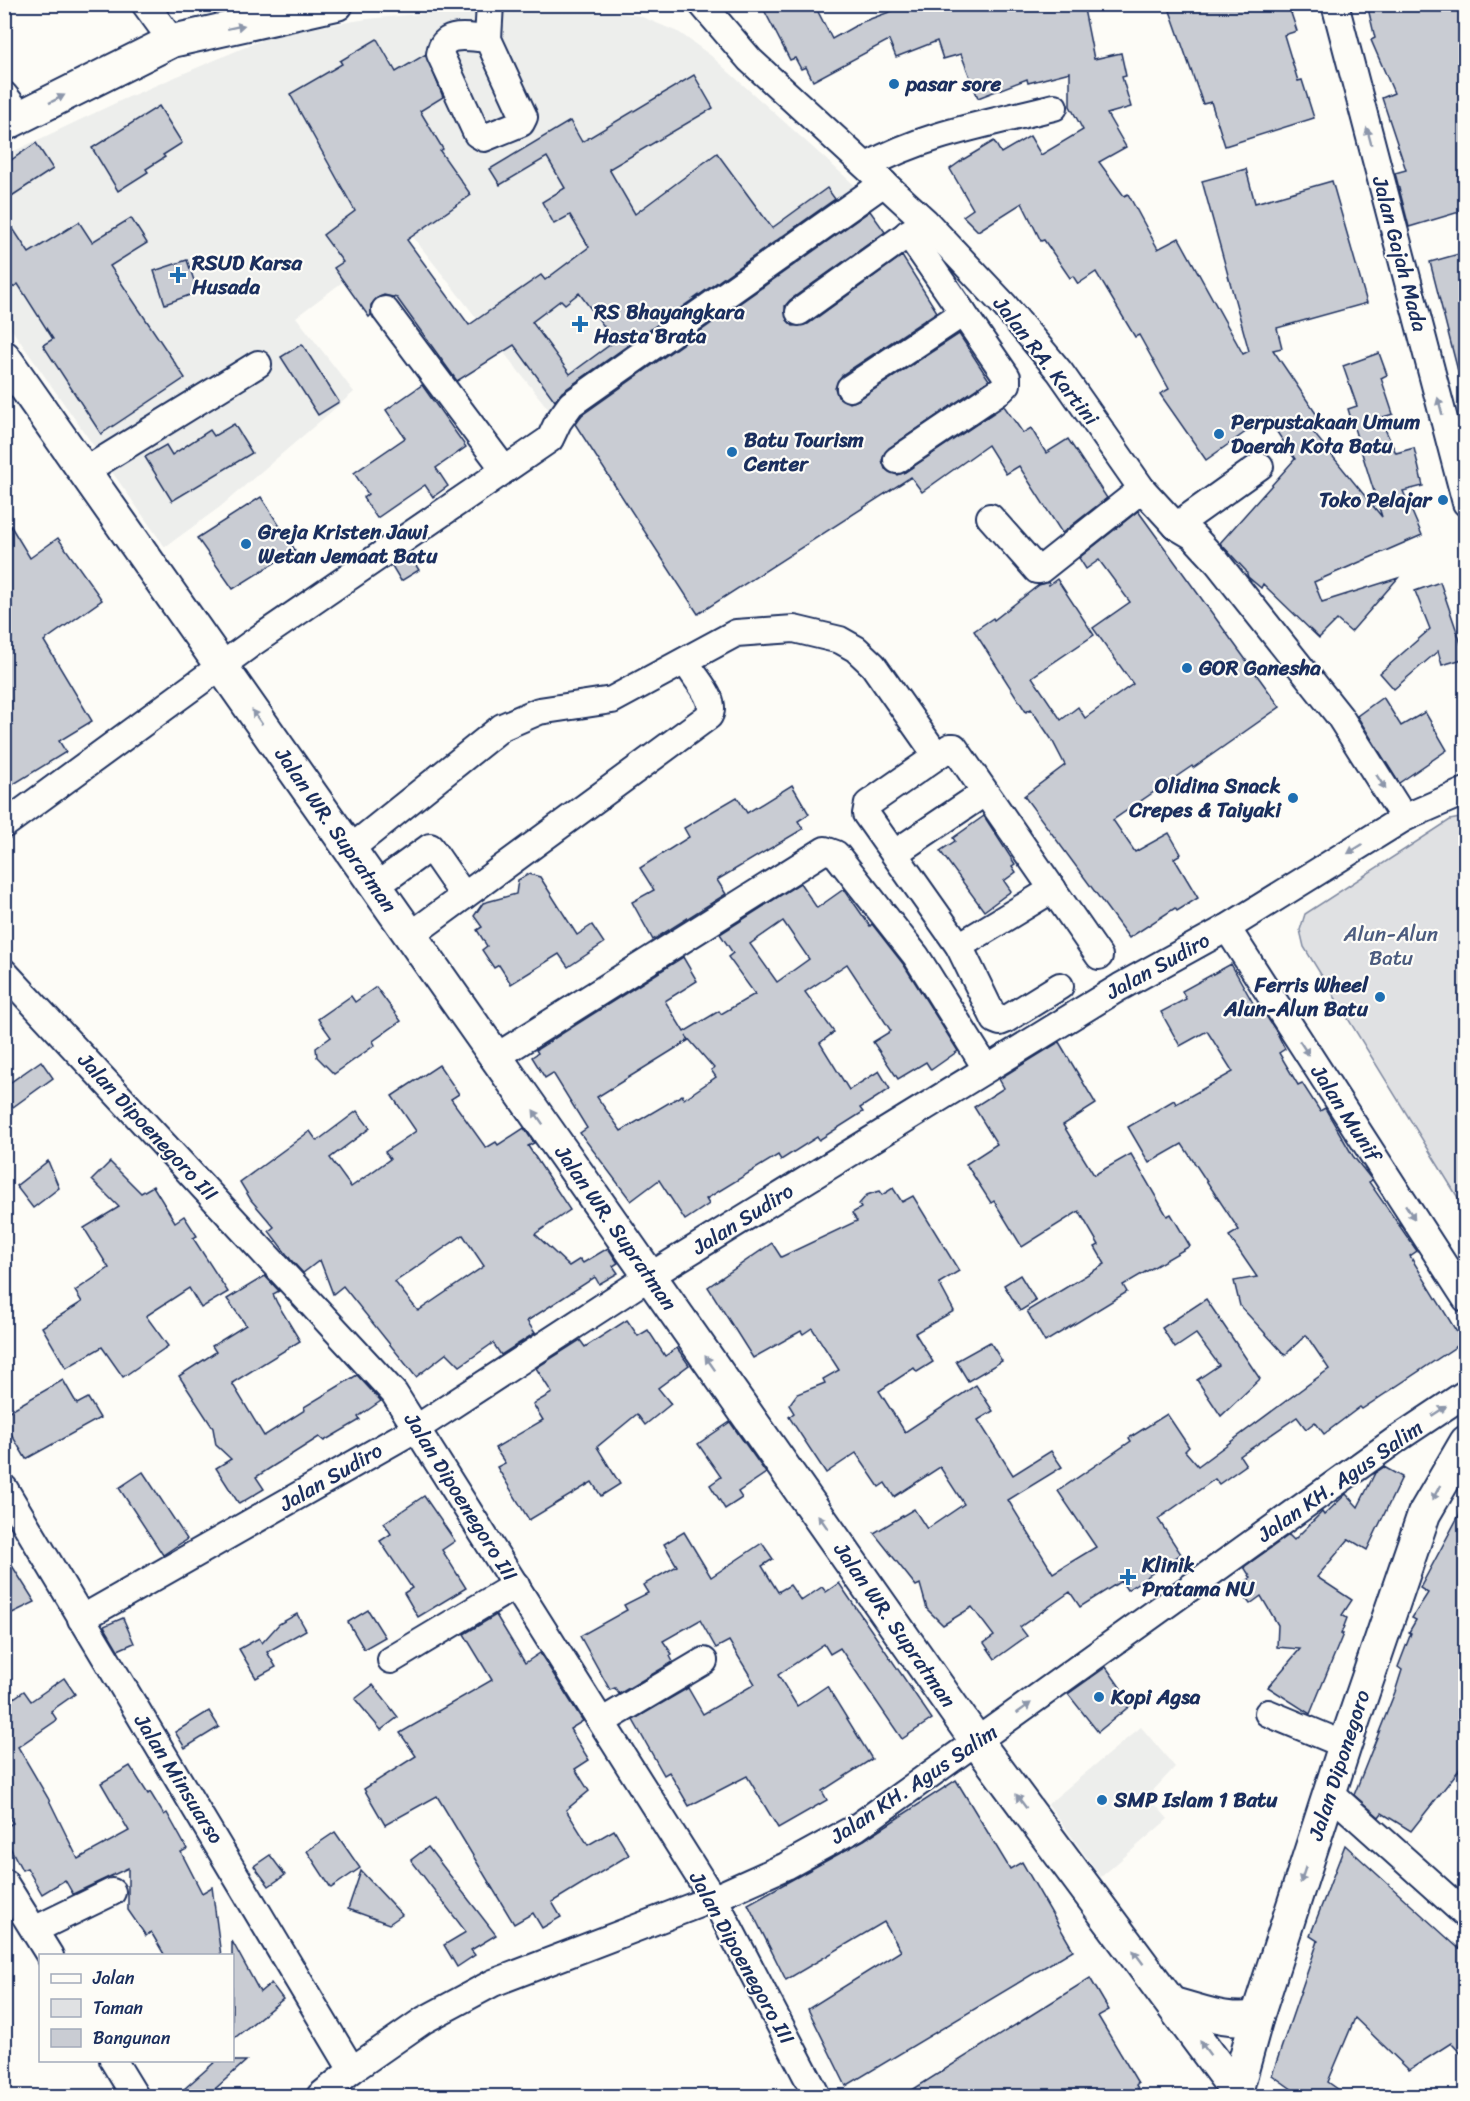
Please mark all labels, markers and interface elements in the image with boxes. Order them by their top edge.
one-way arrow [227,21,246,31]
place label: pasar sore [904,65,1002,103]
marker: pasar sore [887,77,901,91]
one-way arrow [48,94,65,104]
one-way arrow [1364,127,1374,145]
street label: Jalan Gajah Mada [1361,171,1439,336]
place label: RSUD Karsa Husada [191,244,303,306]
marker: RSUD Karsa Husada [169,266,187,284]
street label: Jalan RA. Kartini [982,287,1110,435]
place label: RS Bhayangkara Hasta Brata [593,293,745,355]
marker: RS Bhayangkara Hasta Brata [571,315,589,333]
one-way arrow [1435,397,1444,415]
place label: Perpustakaan Umum Daerah Kota Batu [1231,403,1420,465]
place label: Batu Tourism Center [743,421,865,483]
marker: Perpustakaan Umum Daerah Kota Batu [1212,427,1226,441]
marker: Batu Tourism Center [725,445,739,459]
place label: Toko Pelajar [1319,481,1433,519]
marker: Toko Pelajar [1436,493,1450,507]
place label: Greja Kristen Jawi Wetan Jemaat Batu [257,513,438,575]
marker: Greja Kristen Jawi Wetan Jemaat Batu [239,537,253,551]
place label: GOR Ganesha [1198,649,1321,687]
marker: GOR Ganesha [1180,661,1194,675]
one-way arrow [251,709,263,725]
street label: Jalan WR. Supratman [264,738,408,921]
place label: Olidina Snack Crepes & Taiyaki [1128,767,1282,829]
one-way arrow [1375,774,1386,790]
marker: Olidina Snack Crepes & Taiyaki [1286,791,1300,805]
one-way arrow [1347,843,1363,854]
park label: Alun-Alun Batu [1343,915,1438,977]
street label: Jalan Sudiro [1098,922,1217,1011]
place label: Ferris Wheel Alun-Alun Batu [1223,966,1369,1028]
marker: Ferris Wheel Alun-Alun Batu [1373,990,1387,1004]
one-way arrow [1299,1040,1310,1056]
street label: Jalan Dipoenegoro III [68,1043,228,1211]
street label: Jalan Munif [1300,1056,1393,1171]
one-way arrow [533,1109,544,1125]
street label: Jalan WR. Supratman [544,1136,688,1319]
street label: Jalan Sudiro [684,1172,802,1266]
one-way arrow [1404,1204,1415,1220]
one-way arrow [704,1355,716,1371]
street label: Jalan Dipoenegoro III [393,1404,529,1589]
one-way arrow [1431,1406,1448,1417]
street label: Jalan KH. Agus Salim [1248,1409,1431,1553]
street label: Jalan Sudiro [271,1432,390,1523]
one-way arrow [1431,1484,1440,1501]
one-way arrow [817,1515,829,1531]
street label: Jalan WR. Supratman [823,1533,967,1716]
place label: Klinik Pratama NU [1141,1546,1255,1608]
marker: Klinik Pratama NU [1119,1568,1137,1586]
place label: Kopi Agsa [1110,1678,1201,1716]
street label: Jalan Diponegoro [1296,1685,1381,1846]
marker: Kopi Agsa [1092,1690,1106,1704]
one-way arrow [1016,1702,1032,1714]
street label: Jalan Minsuarso [123,1705,234,1852]
street label: Jalan KH. Agus Salim [821,1714,1006,1855]
place label: SMP Islam 1 Batu [1113,1781,1278,1819]
one-way arrow [1014,1793,1027,1809]
marker: SMP Islam 1 Batu [1095,1793,1109,1807]
street label: Jalan Dipoenegoro III [678,1863,806,2052]
one-way arrow [1298,1866,1308,1884]
one-way arrow [1131,1949,1144,1965]
legend [39,1954,234,2062]
text: Jalan [92,1962,135,1994]
text: Taman [93,1992,143,2024]
text: Bangunan [93,2022,171,2054]
one-way arrow [1199,2040,1211,2055]

